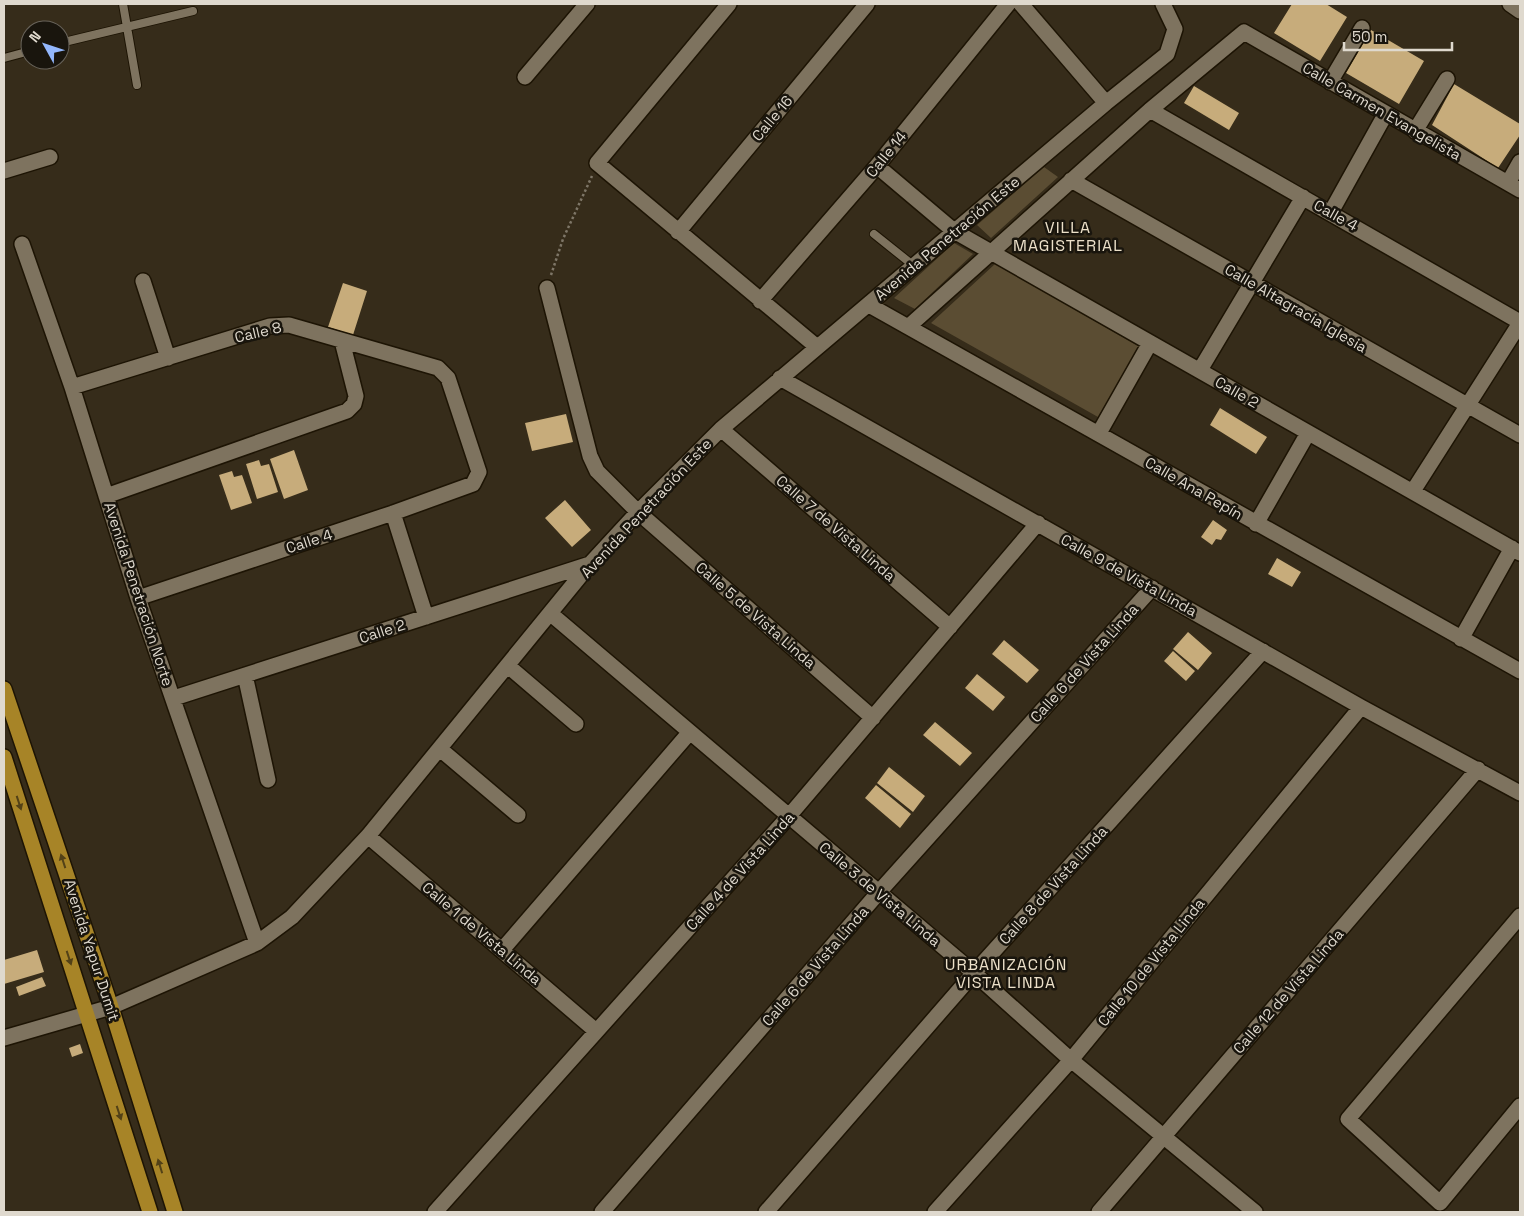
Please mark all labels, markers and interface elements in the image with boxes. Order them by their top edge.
north arrow [20,20,70,70]
scale bar [1344,20,1452,52]
text: N [25,27,45,46]
text: 50 m [1352,27,1387,46]
street label: Calle Carmen Evangelista [1299,58,1465,164]
street label: Calle 16 [747,91,797,145]
street label: Calle 14 [862,127,910,181]
street label: Avenida Penetración Este [871,172,1024,304]
street label: Calle 4 [1311,195,1361,235]
district label: VILLA MAGISTERIAL [1013,217,1123,256]
street label: Calle Altagracia Iglesia [1221,259,1371,357]
street label: Calle 8 [233,317,283,347]
street label: Calle 2 [1212,372,1262,412]
street label: Avenida Penetración Este [576,434,716,582]
street label: Calle Ana Pepín [1142,452,1246,524]
street label: Calle 7 de Vista Linda [772,471,900,585]
street label: Avenida Penetración Norte [100,500,178,689]
street label: Calle 4 [283,525,335,557]
street label: Calle 9 de Vista Linda [1058,530,1201,621]
street label: Calle 5 de Vista Linda [692,558,820,673]
street label: Calle 6 de Vista Linda [1026,600,1142,726]
street label: Calle 2 [357,615,407,647]
one-way arrow [16,796,24,811]
street label: Calle 4 de Vista Linda [682,807,799,934]
street label: Calle 8 de Vista Linda [995,821,1112,948]
street label: Calle 3 de Vista Linda [815,838,945,951]
one-way arrow [58,853,66,868]
street label: Avenida Yapur Dumit [60,877,124,1023]
street label: Calle 1 de Vista Linda [418,877,546,989]
street label: Calle 10 de Vista Linda [1093,894,1209,1030]
street label: Calle 6 de Vista Linda [758,902,873,1030]
street label: Calle 12 de Vista Linda [1229,924,1348,1057]
one-way arrow [66,951,74,966]
district label: URBANIZACIÓN VISTA LINDA [945,954,1067,993]
one-way arrow [116,1105,123,1120]
one-way arrow [156,1158,164,1173]

